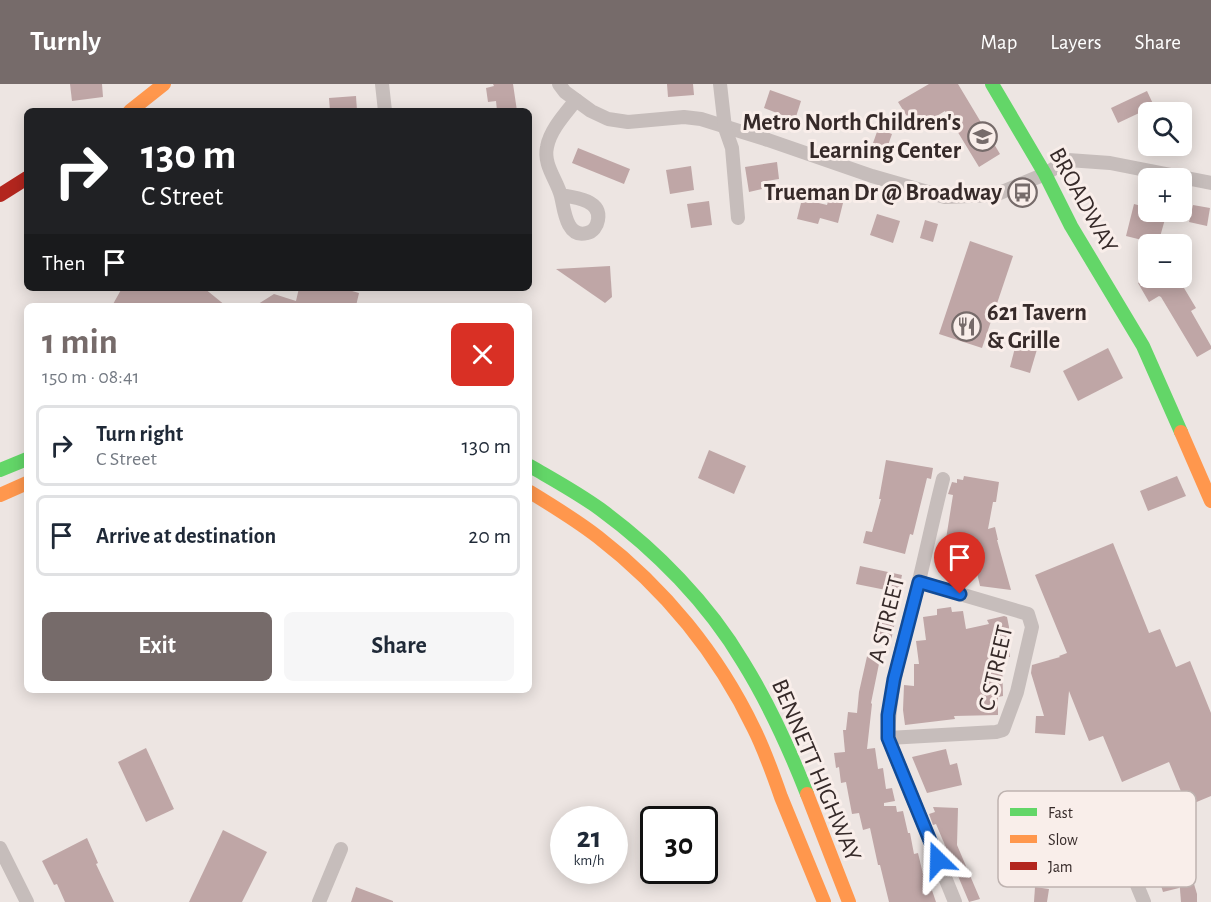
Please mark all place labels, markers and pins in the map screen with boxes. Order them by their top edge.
place label: Metro North Children's Learning Center [742,111,962,163]
school or university icon: Metro North Children's Learning Center [966,120,998,152]
bus stop icon: Trueman Dr @ Broadway [1007,176,1039,208]
place label: Trueman Dr @ Broadway [764,181,1002,205]
place label: 621 Tavern & Grille [987,301,1087,353]
restaurant icon: 621 Tavern & Grille [950,310,982,342]
pin [934,532,985,594]

